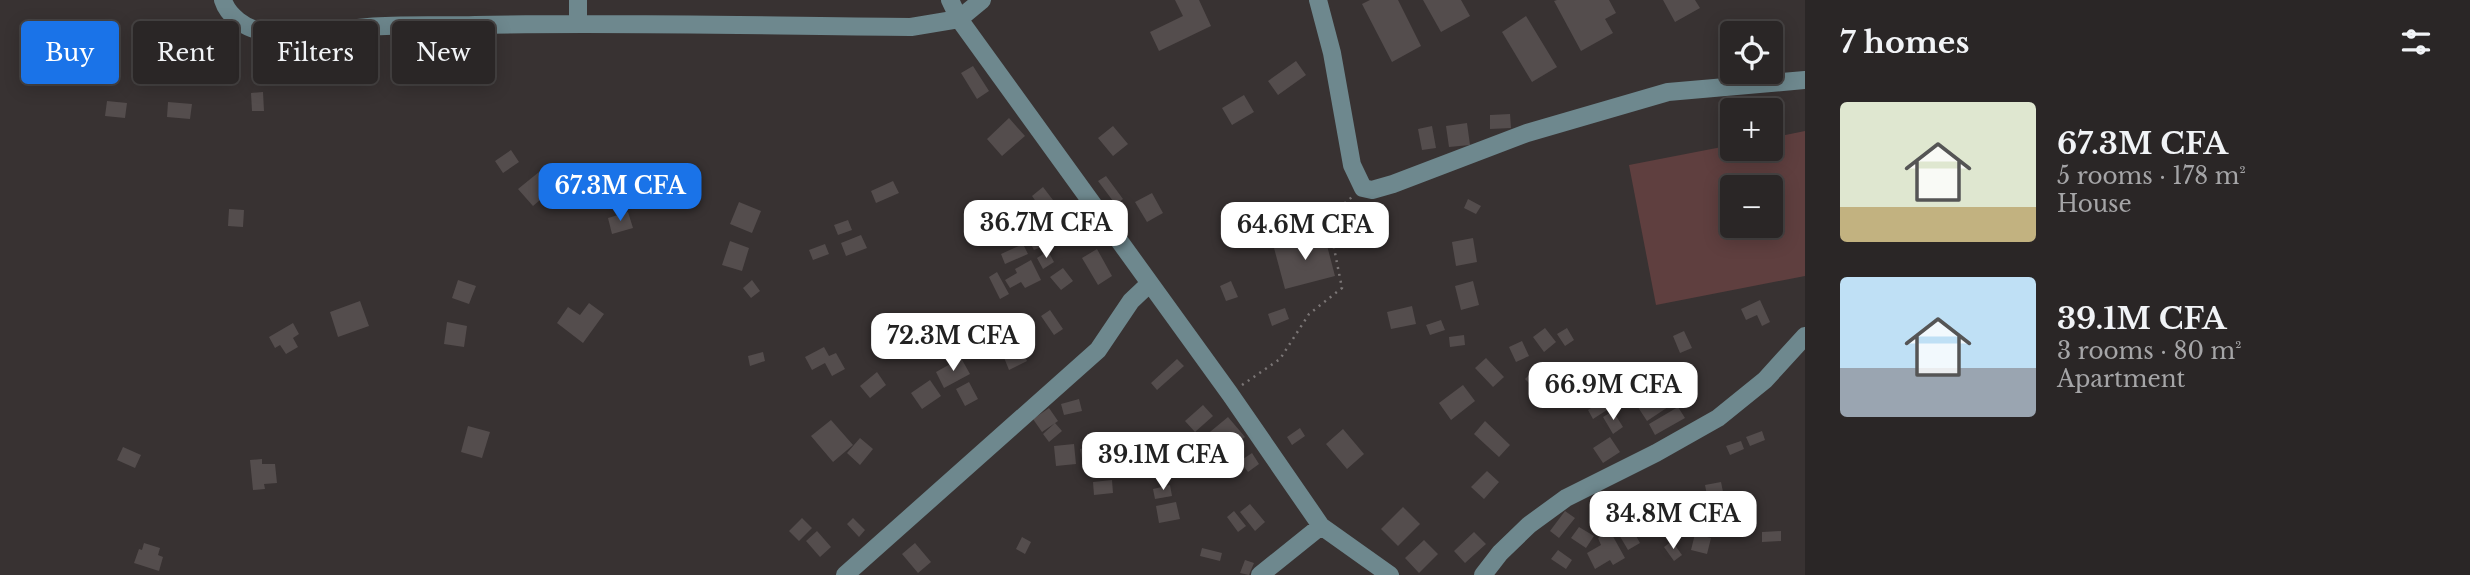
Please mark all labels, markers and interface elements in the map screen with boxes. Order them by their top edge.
chip: Buy [21,21,119,84]
chip: Rent [133,21,239,84]
chip: Filters [253,21,378,84]
chip: New [392,21,495,84]
map controls [1720,21,1783,238]
button: locate [1720,21,1783,84]
icon: filters [2397,23,2435,61]
text: 7 homes [1840,24,1969,61]
button: + [1720,98,1783,161]
text: 67.3M CFA [2057,125,2228,162]
icon: home [1896,130,1980,214]
text: 5 rooms · 178 m² [2057,162,2246,190]
pin: 67.3M CFA [540,164,700,223]
text: 67.3M CFA [555,172,686,200]
button: − [1720,175,1783,238]
text: House [2057,190,2132,218]
pin: 36.7M CFA [966,201,1126,260]
pin: 64.6M CFA [1225,202,1385,262]
text: 36.7M CFA [980,209,1112,237]
text: 64.6M CFA [1237,211,1373,239]
text: 39.1M CFA [2057,300,2226,337]
icon: home [1896,305,1980,389]
pin: 72.3M CFA [873,314,1033,373]
text: 72.3M CFA [887,322,1019,350]
text: 3 rooms · 80 m² [2057,337,2242,365]
pin: 66.9M CFA [1533,362,1693,422]
text: Apartment [2057,365,2185,393]
text: 66.9M CFA [1545,371,1681,399]
pin: 39.1M CFA [1083,433,1243,492]
text: 39.1M CFA [1098,441,1228,469]
pin: 34.8M CFA [1593,491,1753,551]
text: 34.8M CFA [1606,500,1740,528]

